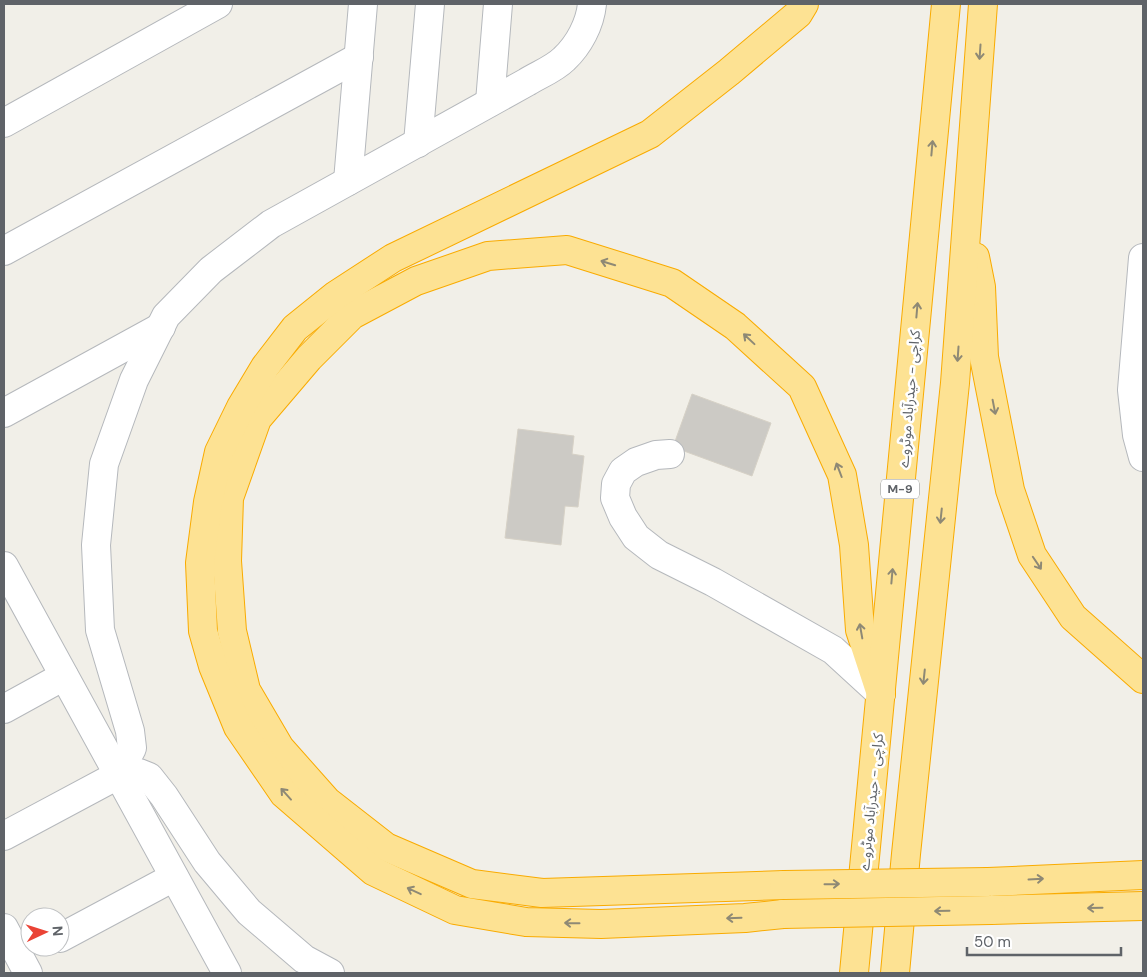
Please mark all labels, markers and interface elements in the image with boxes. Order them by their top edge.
one-way arrow [975,44,984,60]
one-way arrow [927,140,937,156]
one-way arrow [601,258,617,267]
one-way arrow [912,302,922,318]
street label: کراچی - حیدرآباد موٹروے [894,329,925,469]
one-way arrow [743,333,756,345]
one-way arrow [953,346,962,362]
one-way arrow [989,399,999,415]
one-way arrow [834,463,843,478]
road number: M-9 [881,479,919,498]
one-way arrow [936,507,946,523]
one-way arrow [1032,556,1042,570]
one-way arrow [887,569,897,585]
one-way arrow [855,623,865,639]
one-way arrow [919,669,929,685]
street label: کراچی - حیدرآباد موٹروے [855,732,888,872]
one-way arrow [280,788,292,801]
one-way arrow [1028,875,1044,884]
one-way arrow [824,880,840,889]
one-way arrow [407,885,422,895]
one-way arrow [1087,903,1103,912]
one-way arrow [934,906,950,916]
north arrow [20,907,70,957]
one-way arrow [726,913,742,923]
one-way arrow [564,918,580,928]
scale bar [967,924,1121,956]
text: N [49,925,67,937]
text: 50 m [974,932,1011,952]

